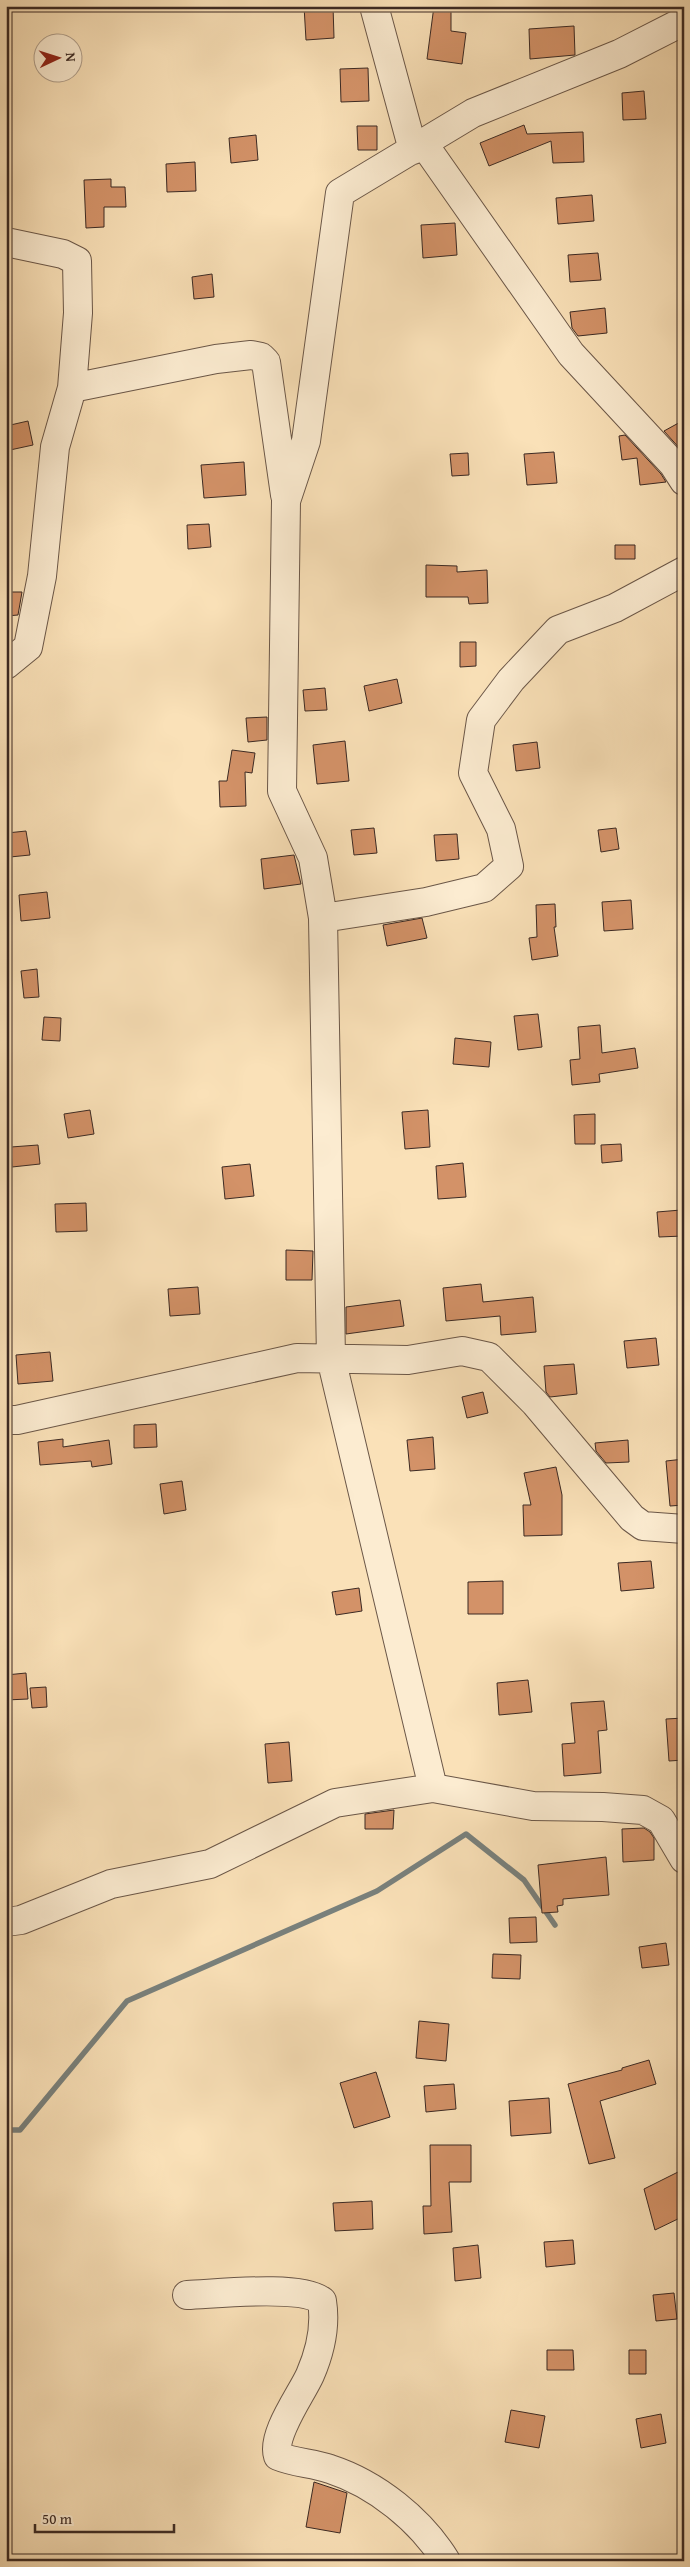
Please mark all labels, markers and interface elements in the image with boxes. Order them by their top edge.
north arrow [32,32,82,82]
text: N [61,52,81,63]
scale bar [35,2502,174,2534]
text: 50 m [42,2508,73,2529]

